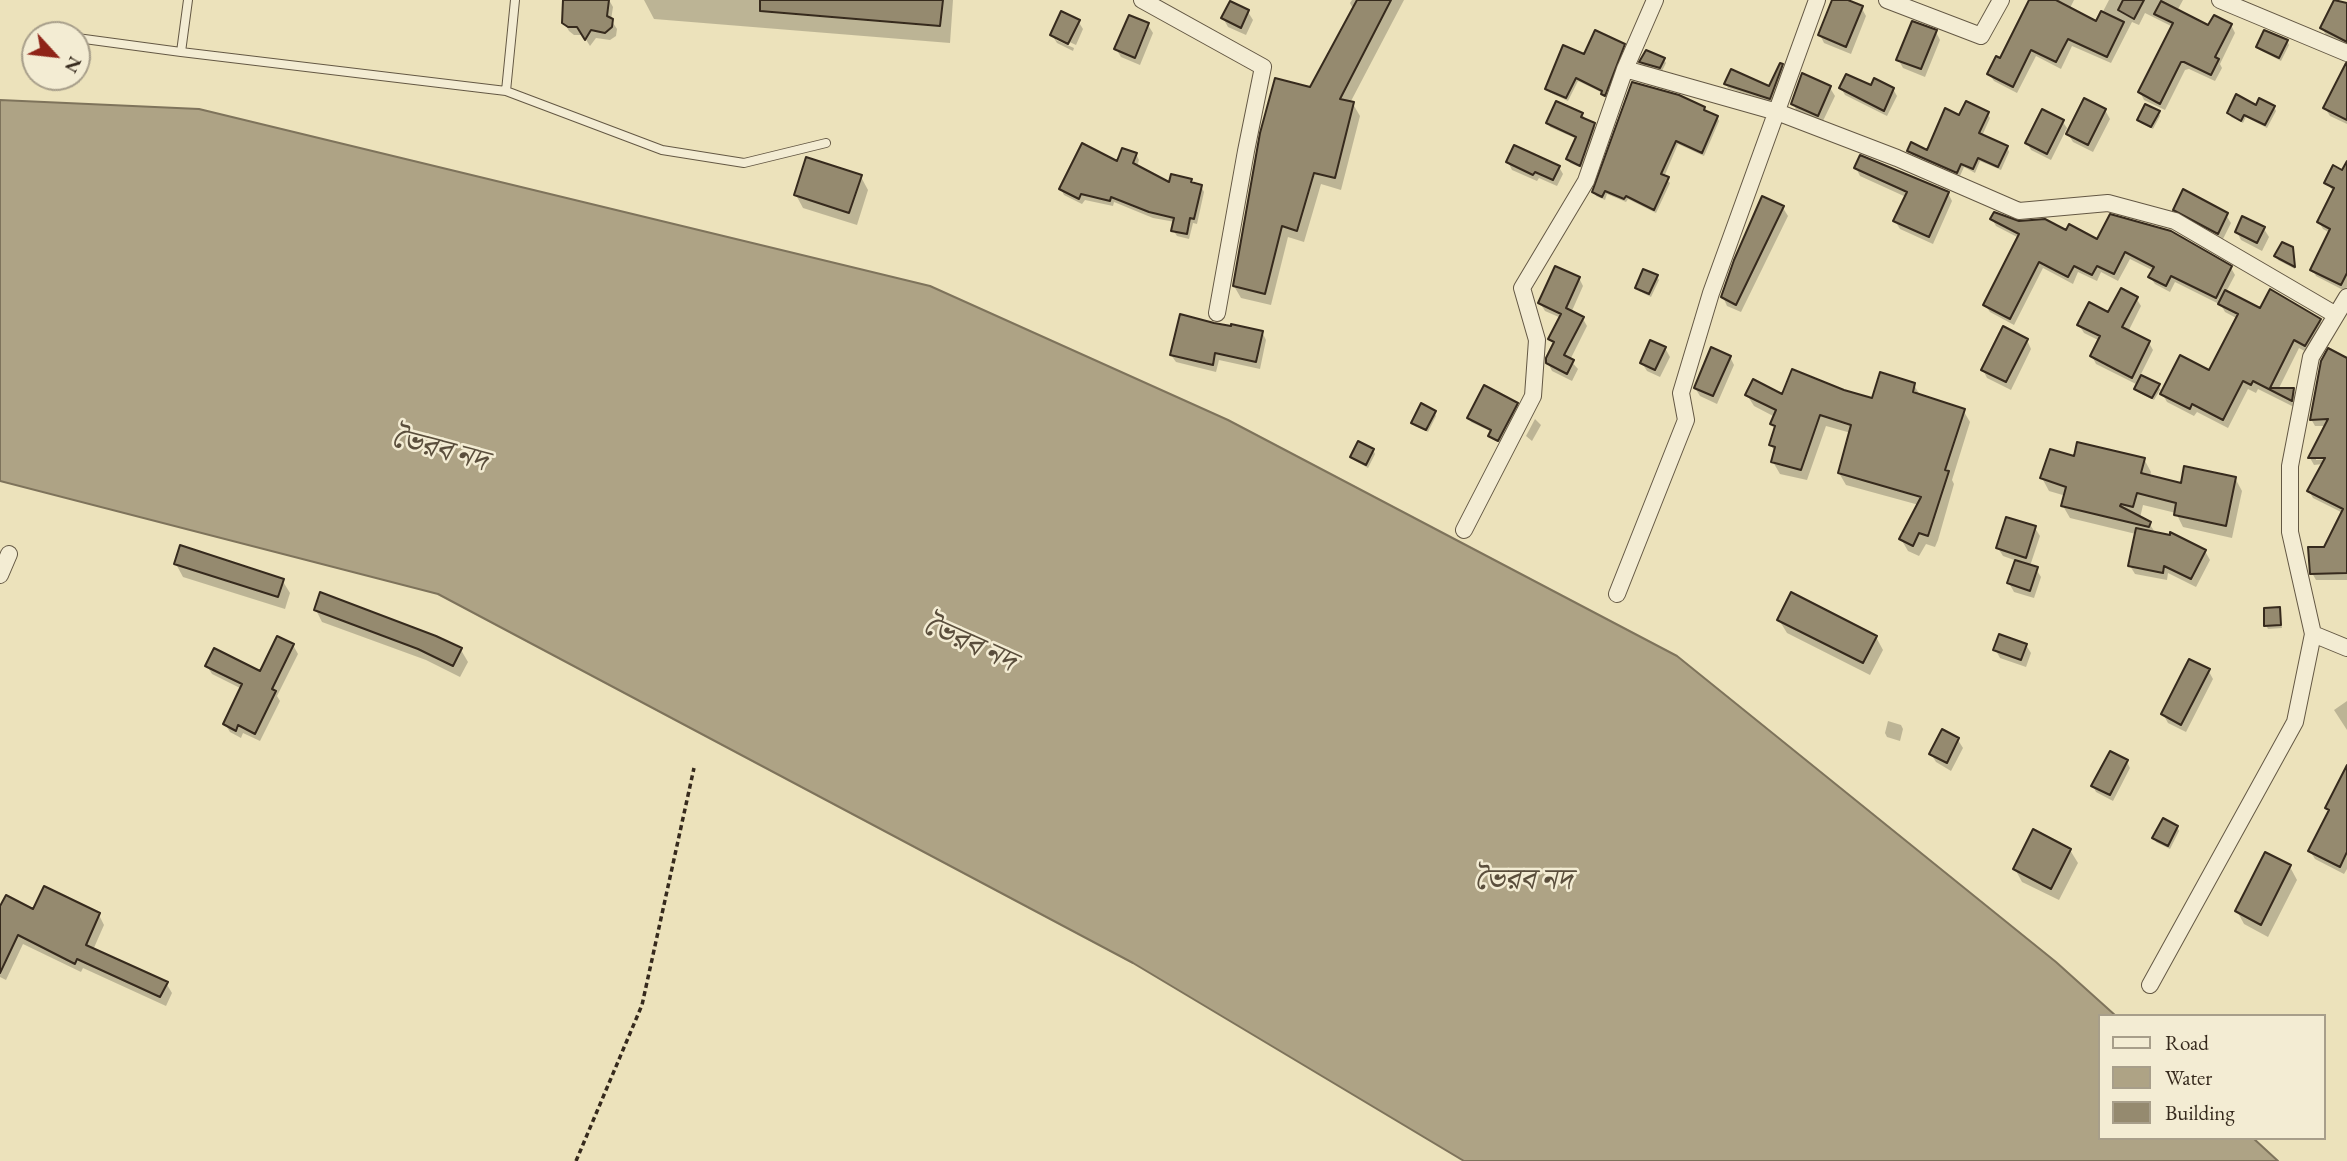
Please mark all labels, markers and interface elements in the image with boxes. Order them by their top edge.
north arrow [21,21,91,91]
text: N [59,52,88,77]
water label: ভৈরব নদ [387,420,491,480]
water label: ভৈরব নদ [917,608,1021,680]
water label: ভৈরব নদ [1474,863,1572,899]
legend [2098,1014,2326,1140]
text: Road [2165,1029,2209,1056]
text: Water [2165,1064,2212,1091]
text: Building [2165,1099,2235,1126]

